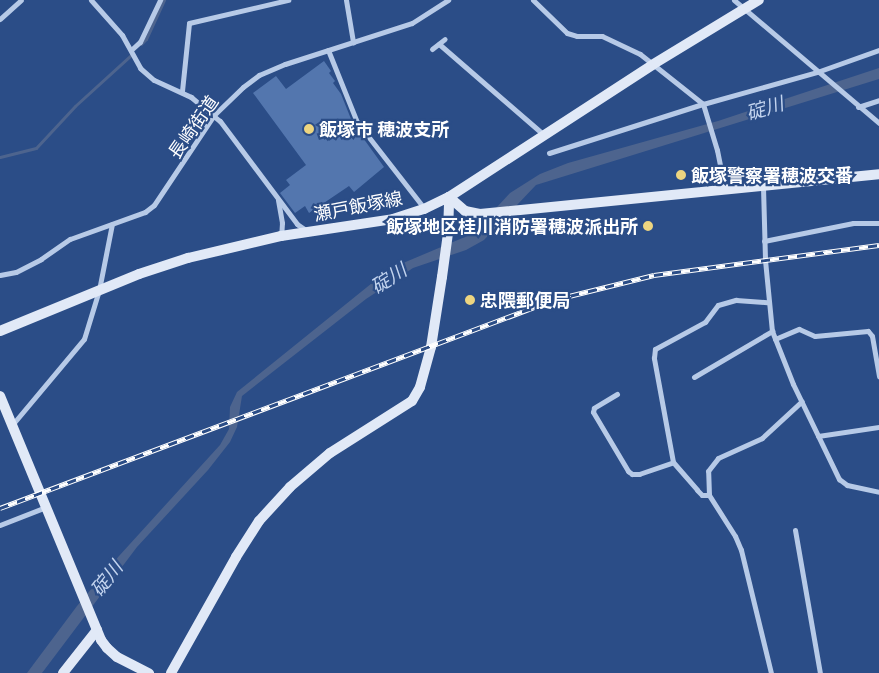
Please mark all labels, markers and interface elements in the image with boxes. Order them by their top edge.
street label: 長崎街道 [164,91,222,163]
water label: 碇川 [743,93,787,125]
place label: 飯塚市 穂波支所 [319,118,449,140]
marker: 飯塚市 穂波支所 [303,123,315,135]
place label: 飯塚警察署穂波交番 [691,164,853,186]
marker: 飯塚警察署穂波交番 [675,169,687,181]
street label: 瀬戸飯塚線 [312,187,404,225]
place label: 飯塚地区桂川消防署穂波派出所 [386,215,638,237]
marker: 飯塚地区桂川消防署穂波派出所 [642,220,654,232]
water label: 碇川 [367,259,411,299]
place label: 忠隈郵便局 [480,289,570,311]
marker: 忠隈郵便局 [464,294,476,306]
water label: 碇川 [86,557,128,601]

